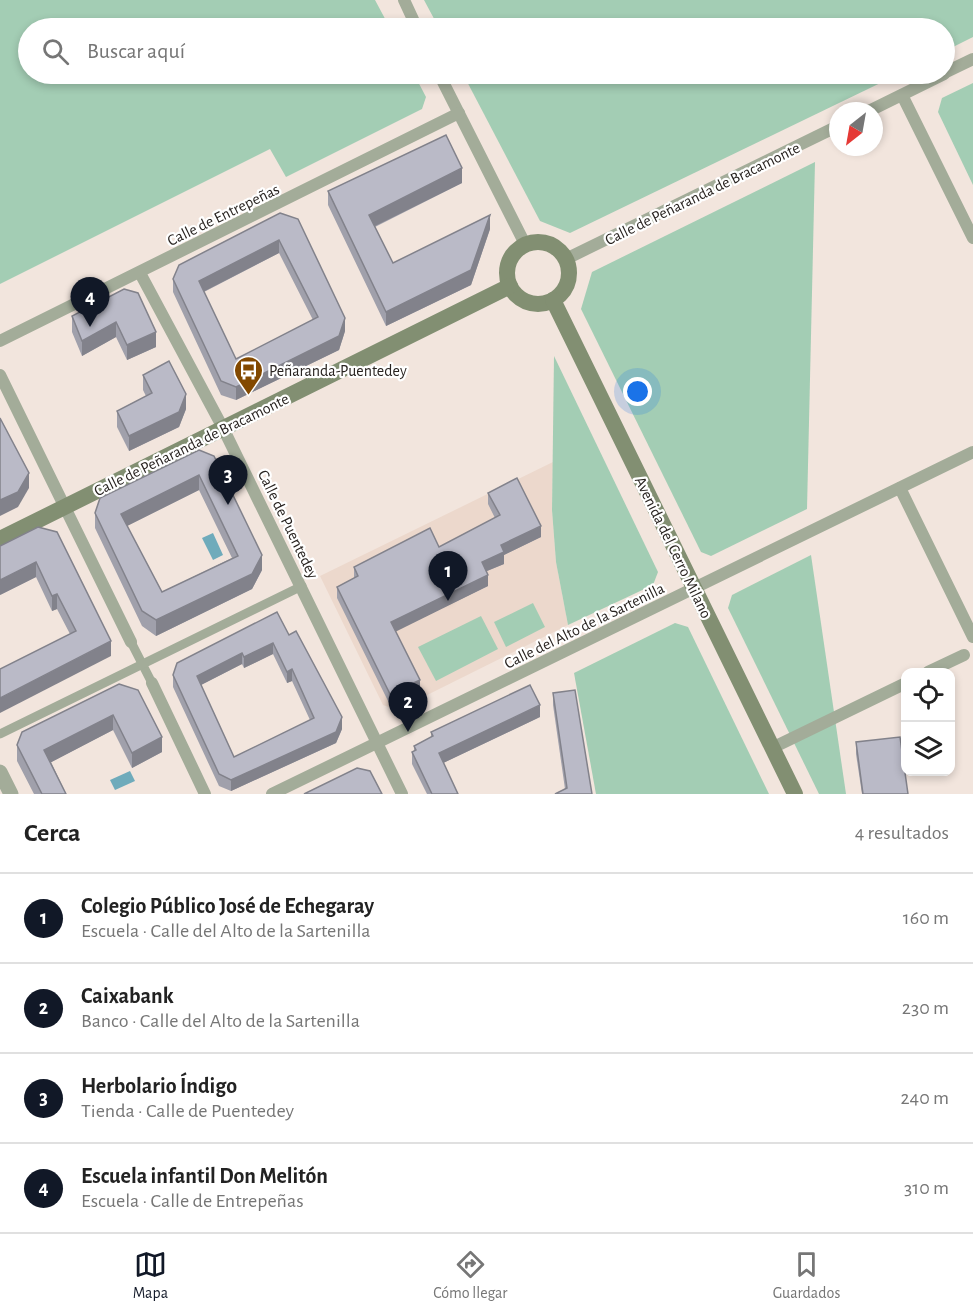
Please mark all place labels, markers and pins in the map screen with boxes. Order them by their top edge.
pin: 4 [70,278,110,327]
bus stop icon: Peñaranda-Puentedey [232,354,264,396]
place label: Peñaranda-Puentedey [269,363,407,380]
pin: 3 [208,456,248,505]
pin: 1 [428,552,468,601]
pin: 2 [388,682,428,732]

